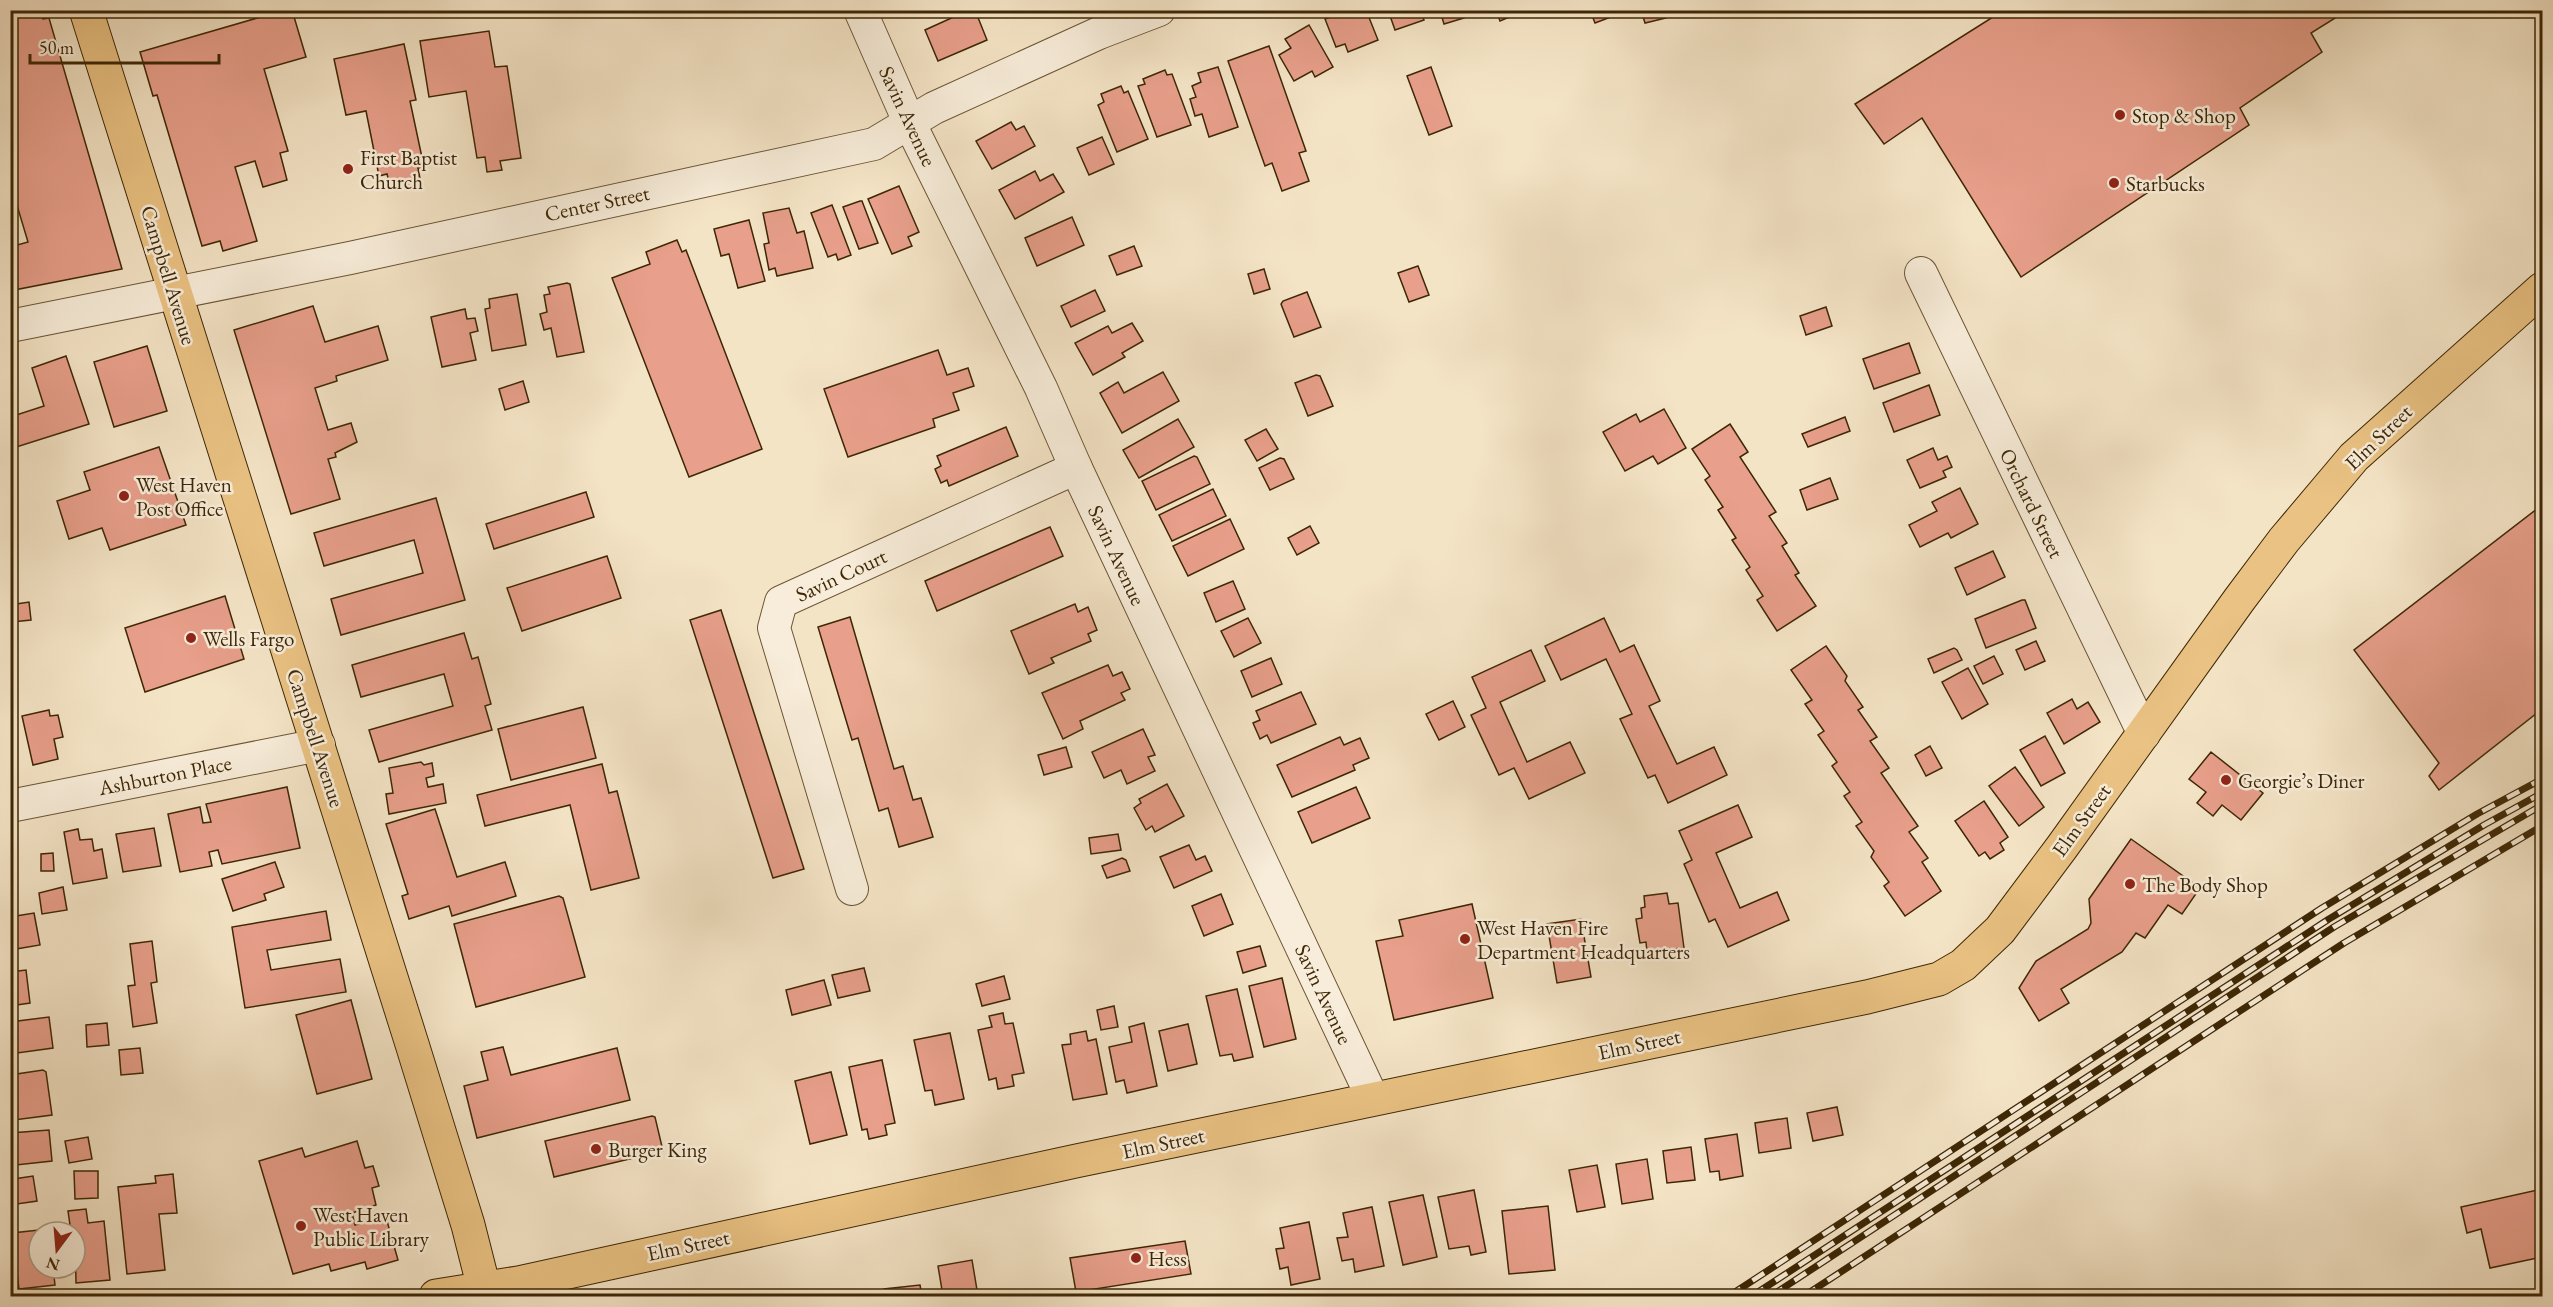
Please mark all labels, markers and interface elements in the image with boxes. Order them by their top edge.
scale bar [30,27,219,65]
text: 50 m [39,36,74,59]
street label: Savin Avenue [873,62,943,170]
place label: Stop & Shop [2132,102,2236,129]
marker: Stop & Shop [2113,108,2127,122]
place label: First Baptist Church [360,144,458,195]
marker: First Baptist Church [341,162,355,176]
place label: Starbucks [2126,170,2205,197]
marker: Starbucks [2107,176,2121,190]
street label: Center Street [542,179,652,227]
street label: Campbell Avenue [135,202,203,348]
street label: Elm Street [2339,398,2418,476]
street label: Orchard Street [1994,444,2070,563]
place label: West Haven Post Office [136,471,232,522]
marker: West Haven Post Office [117,489,131,503]
street label: Savin Avenue [1082,501,1152,609]
street label: Savin Court [791,542,891,608]
place label: Wells Fargo [203,625,294,652]
marker: Wells Fargo [184,631,198,645]
street label: Campbell Avenue [281,665,351,811]
street label: Ashburton Place [95,749,234,801]
place label: Georgie’s Diner [2238,767,2365,794]
marker: Georgie’s Diner [2219,773,2233,787]
street label: Elm Street [2046,778,2117,862]
place label: The Body Shop [2142,871,2268,898]
marker: The Body Shop [2123,877,2137,891]
place label: West Haven Fire Department Headquarters [1477,914,1690,965]
marker: West Haven Fire Department Headquarters [1458,932,1472,946]
street label: Savin Avenue [1289,940,1359,1048]
street label: Elm Street [1595,1022,1683,1066]
street label: Elm Street [1119,1121,1207,1165]
place label: Burger King [608,1136,707,1163]
marker: Burger King [589,1142,603,1156]
place label: West Haven Public Library [313,1201,430,1252]
marker: West Haven Public Library [294,1219,308,1233]
north arrow [27,1220,87,1280]
street label: Elm Street [644,1223,732,1267]
place label: Hess [1148,1245,1187,1272]
marker: Hess [1129,1251,1143,1265]
text: N [44,1252,62,1276]

